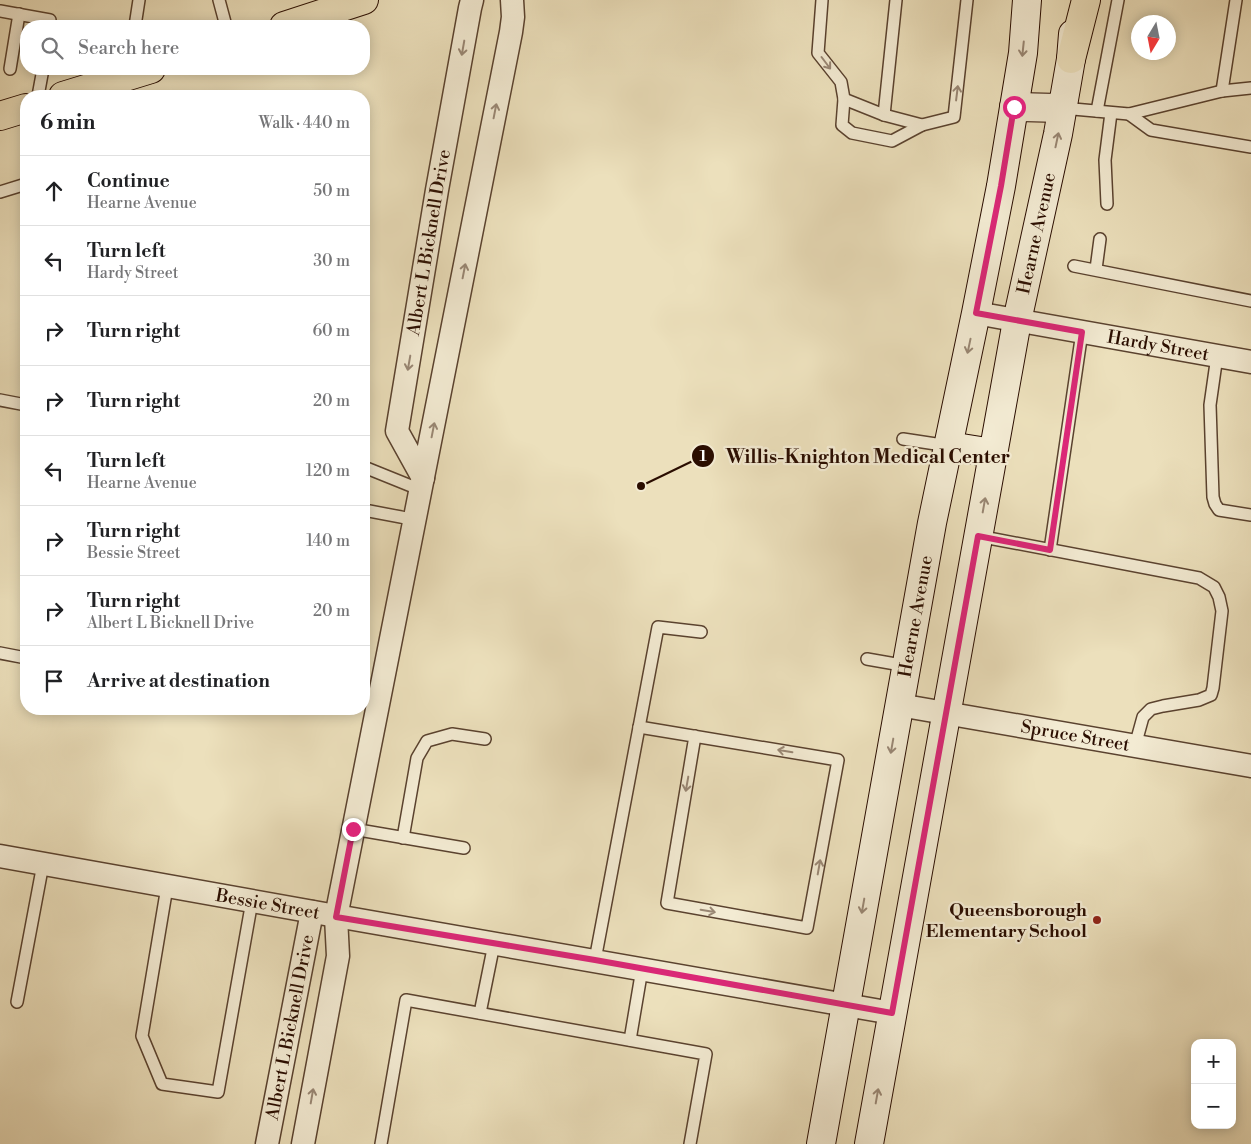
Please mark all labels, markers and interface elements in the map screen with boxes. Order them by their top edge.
north arrow [1131,15,1176,60]
search box [20,20,370,75]
icon: search [38,34,66,62]
text: Search here [78,36,179,60]
one-way arrow [457,39,467,55]
one-way arrow [1018,40,1028,56]
one-way arrow [821,56,831,70]
one-way arrow [952,85,962,101]
route start [1003,96,1026,119]
one-way arrow [491,104,500,120]
text: 6 min [40,110,95,136]
text: Walk · 440 m [259,113,350,133]
one-way arrow [1053,133,1062,149]
street label: Albert L Bicknell Drive [401,147,456,338]
text: Continue [87,169,170,193]
street label: Hearne Avenue [1012,170,1061,296]
icon: ahead [40,177,68,205]
text: 50 m [313,181,350,201]
text: Hearne Avenue [87,193,197,213]
text: Turn left [87,239,166,263]
icon: left [40,247,68,275]
text: 30 m [313,251,350,271]
text: Hardy Street [87,263,179,283]
one-way arrow [460,263,469,279]
icon: right [40,317,68,345]
text: Turn right [87,319,180,343]
text: 60 m [312,321,350,341]
street label: Hardy Street [1105,325,1211,366]
one-way arrow [964,338,973,354]
one-way arrow [403,355,413,371]
icon: right [40,387,68,415]
text: Turn right [87,389,180,413]
text: 20 m [313,391,350,411]
one-way arrow [428,423,438,439]
callout: Willis-Knighton Medical Center [690,439,1020,473]
text: Willis-Knighton Medical Center [725,445,1011,469]
text: 1 [699,447,707,466]
text: Turn left [87,449,166,473]
icon: left [40,457,68,485]
text: 120 m [306,461,350,481]
text: Hearne Avenue [87,473,197,493]
one-way arrow [979,498,989,514]
text: Turn right [87,519,180,543]
icon: right [40,527,68,555]
text: 140 m [306,531,350,551]
text: Bessie Street [87,543,180,563]
street label: Hearne Avenue [893,553,938,679]
text: Turn right [87,589,180,613]
icon: right [40,597,68,625]
text: 20 m [313,601,350,621]
text: Albert L Bicknell Drive [87,613,254,633]
icon: arrive [40,667,68,695]
text: Arrive at destination [87,669,270,693]
street label: Spruce Street [1019,715,1132,756]
one-way arrow [886,738,896,754]
one-way arrow [778,746,794,756]
one-way arrow [681,776,691,792]
route end [342,818,365,841]
one-way arrow [814,860,824,876]
street label: Bessie Street [213,883,322,925]
one-way arrow [858,898,868,914]
place label: Queensborough Elementary School [926,899,1087,943]
one-way arrow [700,906,716,916]
marker: Queensborough Elementary School [1091,914,1103,926]
street label: Albert L Bicknell Drive [260,933,319,1123]
map controls [1191,1039,1236,1129]
button: + [1191,1039,1236,1084]
button: − [1191,1084,1236,1129]
one-way arrow [308,1088,318,1104]
one-way arrow [873,1088,883,1104]

